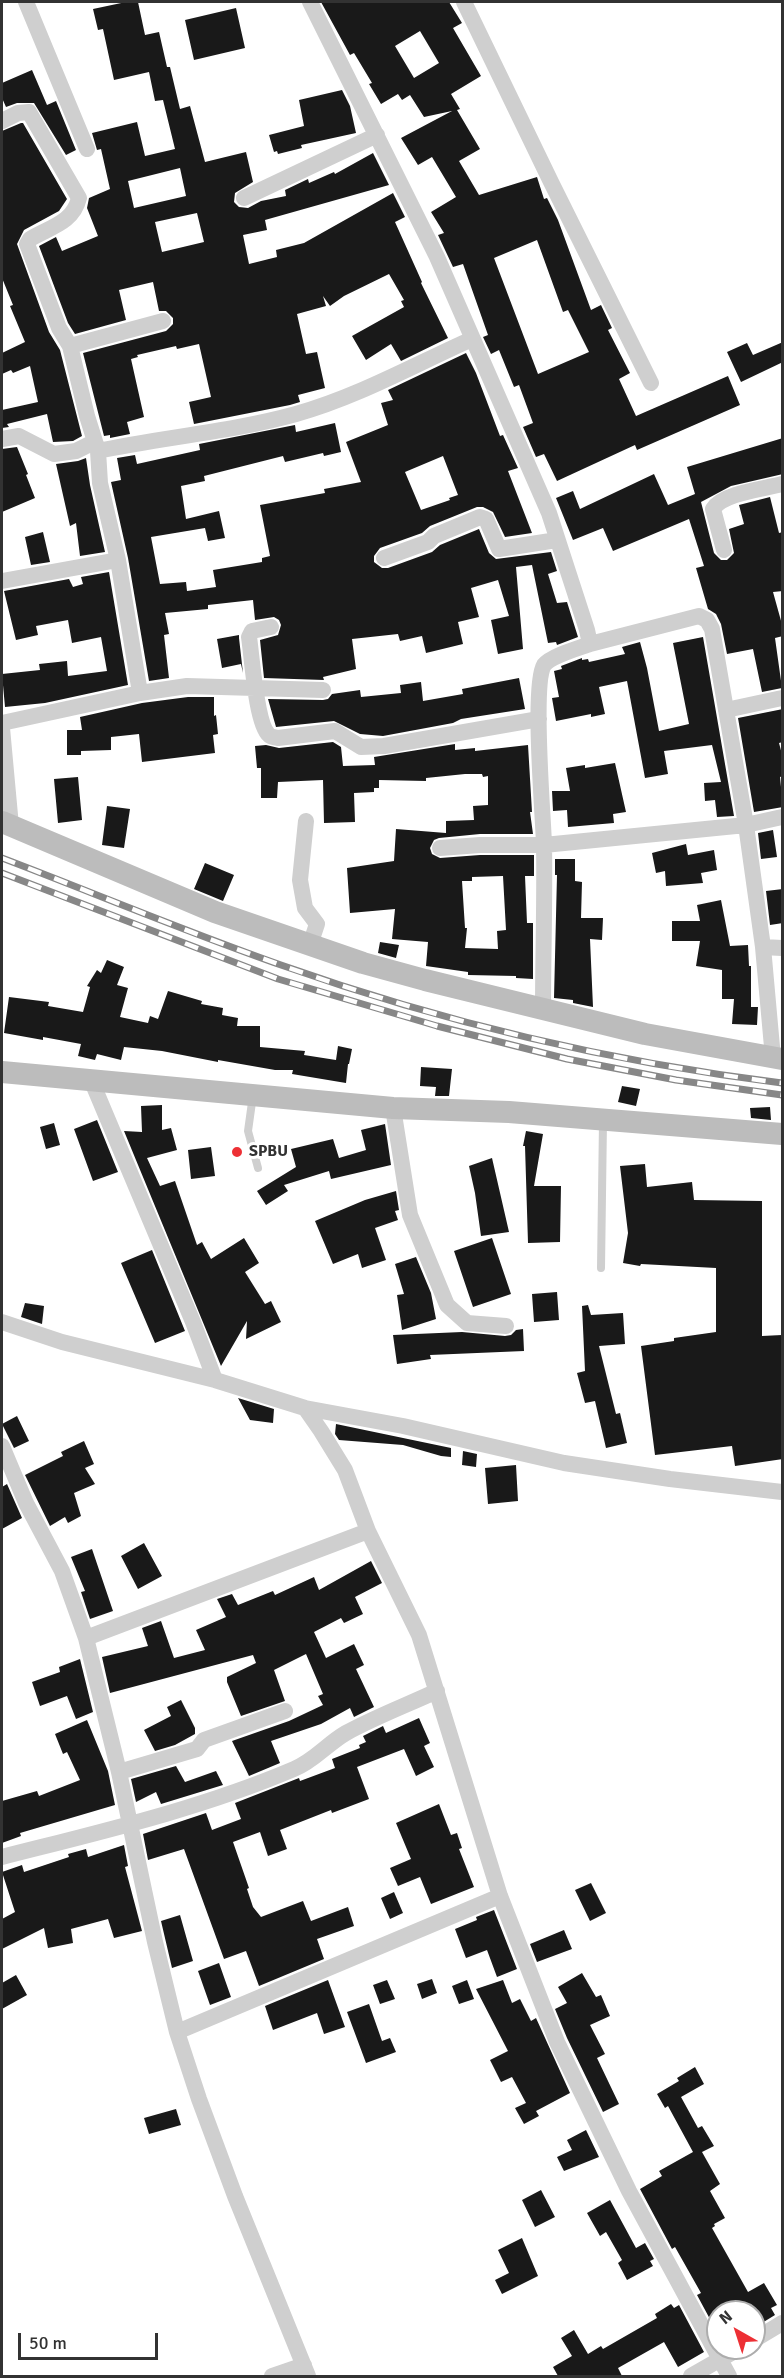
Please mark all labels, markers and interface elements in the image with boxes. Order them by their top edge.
place label: SPBU [249,1142,288,1162]
marker: SPBU [230,1145,244,1159]
north arrow [706,2300,766,2360]
text: N [715,2306,737,2329]
scale bar [21,2321,160,2359]
text: 50 m [29,2332,67,2354]

